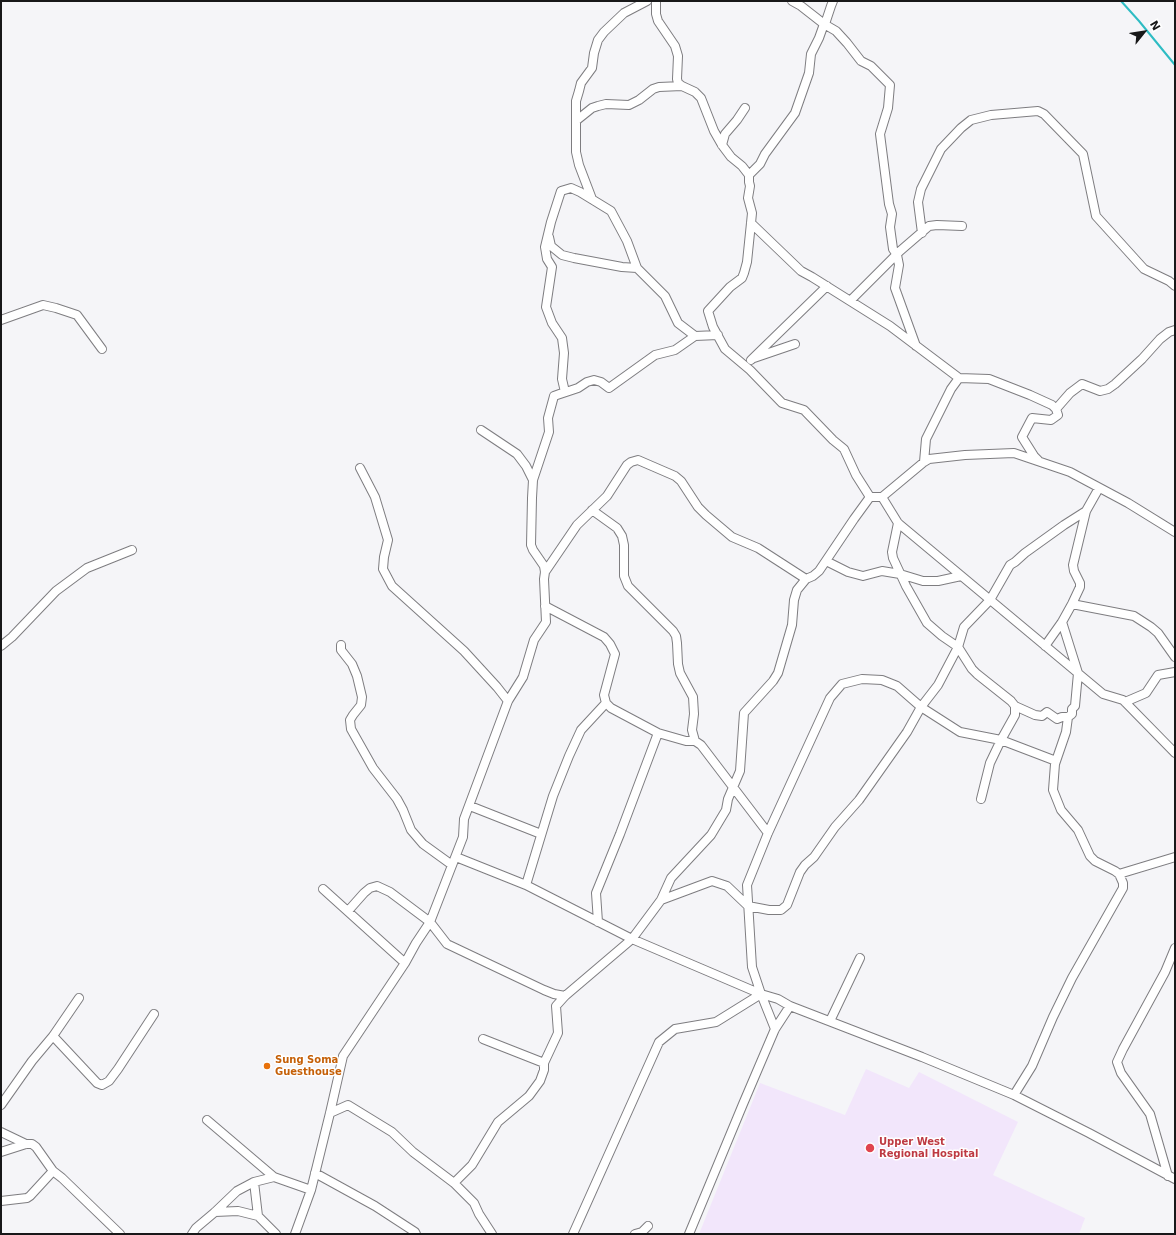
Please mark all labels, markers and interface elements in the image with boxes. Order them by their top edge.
north arrow [1124,12,1164,52]
text: N [1147,19,1163,33]
place label: Sung Soma Guesthouse [275,1054,342,1078]
marker: Sung Soma Guesthouse [262,1061,272,1071]
place label: Upper West Regional Hospital [879,1136,978,1160]
marker: Upper West Regional Hospital [864,1142,876,1154]

